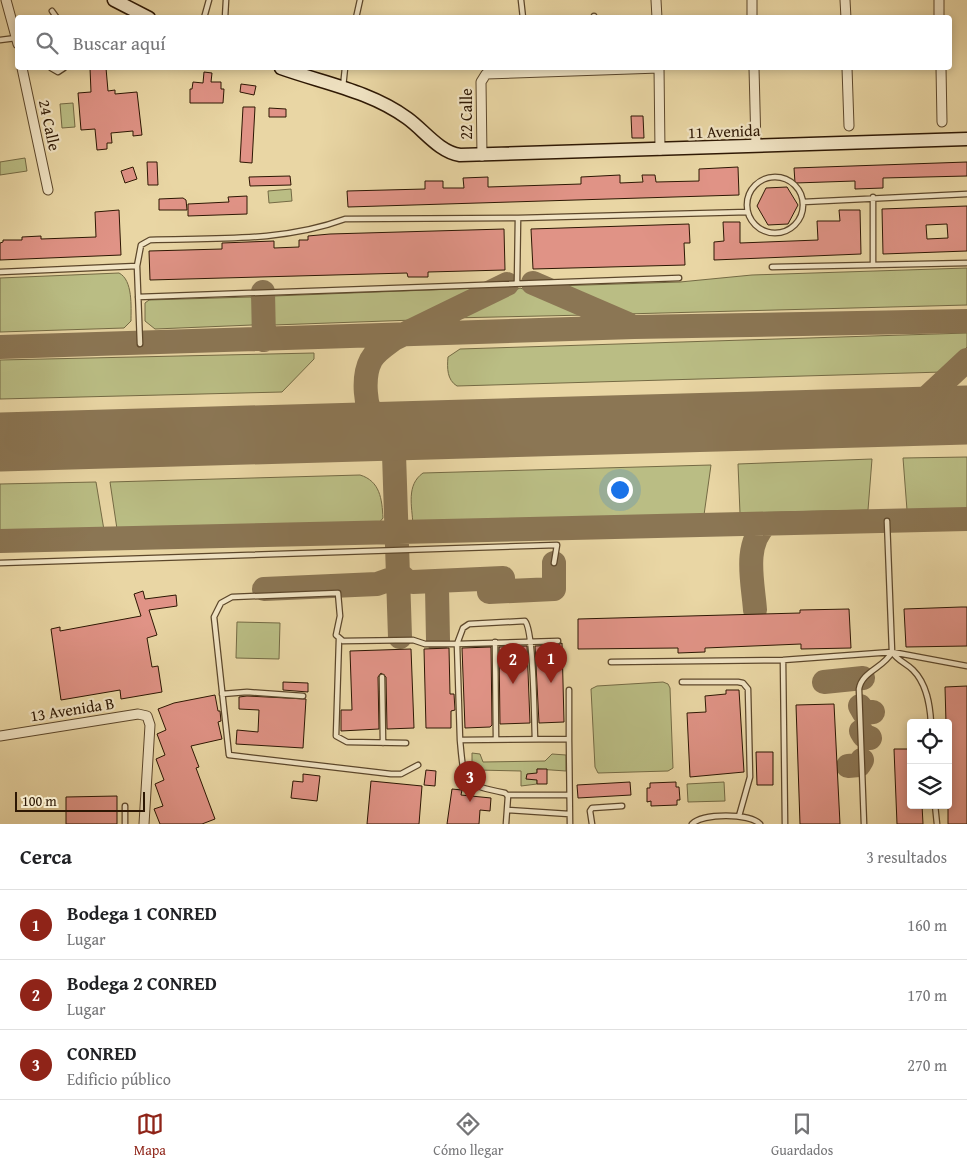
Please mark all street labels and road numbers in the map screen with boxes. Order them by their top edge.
street label: 22 Calle [454,88,478,140]
street label: 24 Calle [33,97,67,153]
street label: 11 Avenida [687,118,761,144]
street label: 13 Avenida B [28,690,116,728]

